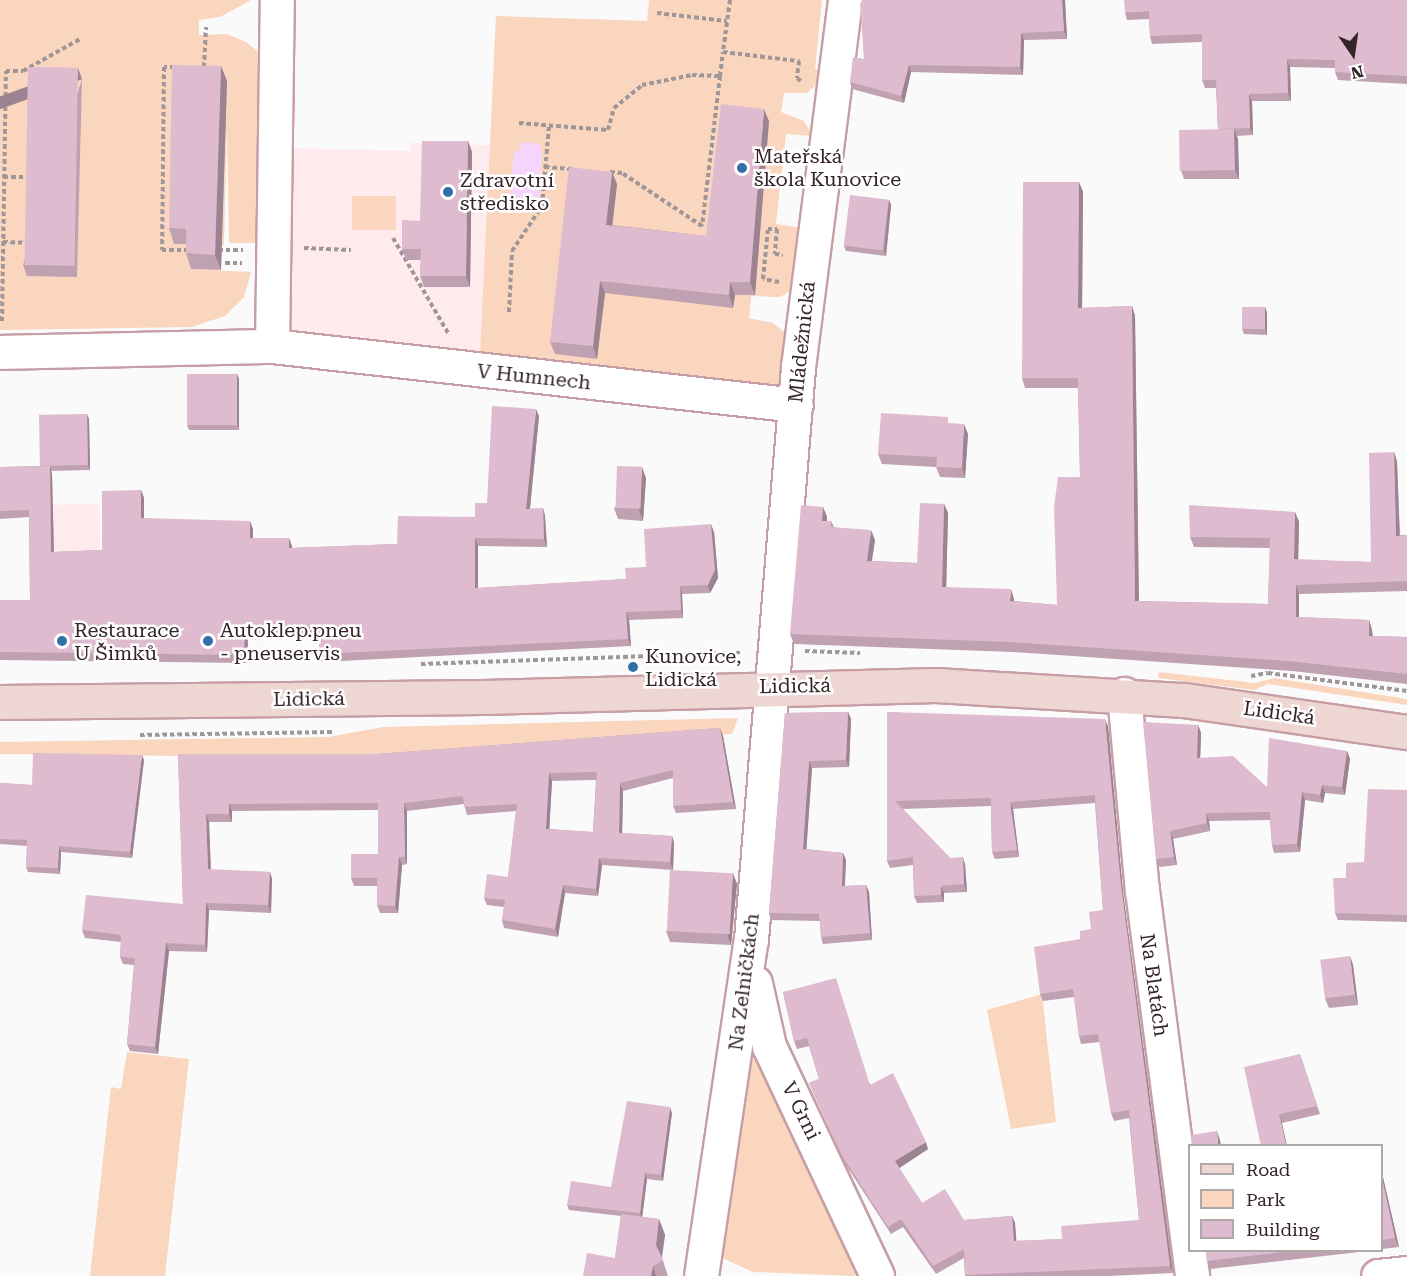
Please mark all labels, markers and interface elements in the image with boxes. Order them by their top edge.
north arrow [1323,24,1383,84]
text: N [1349,61,1365,83]
place label: Mateřská škola Kunovice [754,144,901,191]
marker: Mateřská škola Kunovice [735,161,749,175]
place label: Zdravotní středisko [460,168,554,215]
marker: Zdravotní středisko [441,185,455,199]
street label: Mládežnická [784,280,820,404]
street label: V Humnech [476,359,592,395]
place label: Restaurace U Šimků [74,618,179,665]
place label: Autoklep.pneu - pneuservis [220,618,361,665]
marker: Restaurace U Šimků [55,634,69,648]
marker: Autoklep.pneu - pneuservis [201,634,215,648]
place label: Kunovice, Lidická [645,644,741,691]
marker: Kunovice, Lidická [626,660,640,674]
street label: Lidická [759,673,831,699]
street label: Lidická [273,686,345,712]
street label: Lidická [1242,696,1316,730]
street label: Na Zelničkách [724,912,764,1052]
street label: Na Blatách [1135,932,1173,1038]
street label: V Grni [777,1078,825,1144]
legend [1188,1144,1383,1252]
text: Road [1246,1159,1290,1180]
text: Park [1246,1189,1286,1210]
text: Building [1246,1219,1320,1240]

